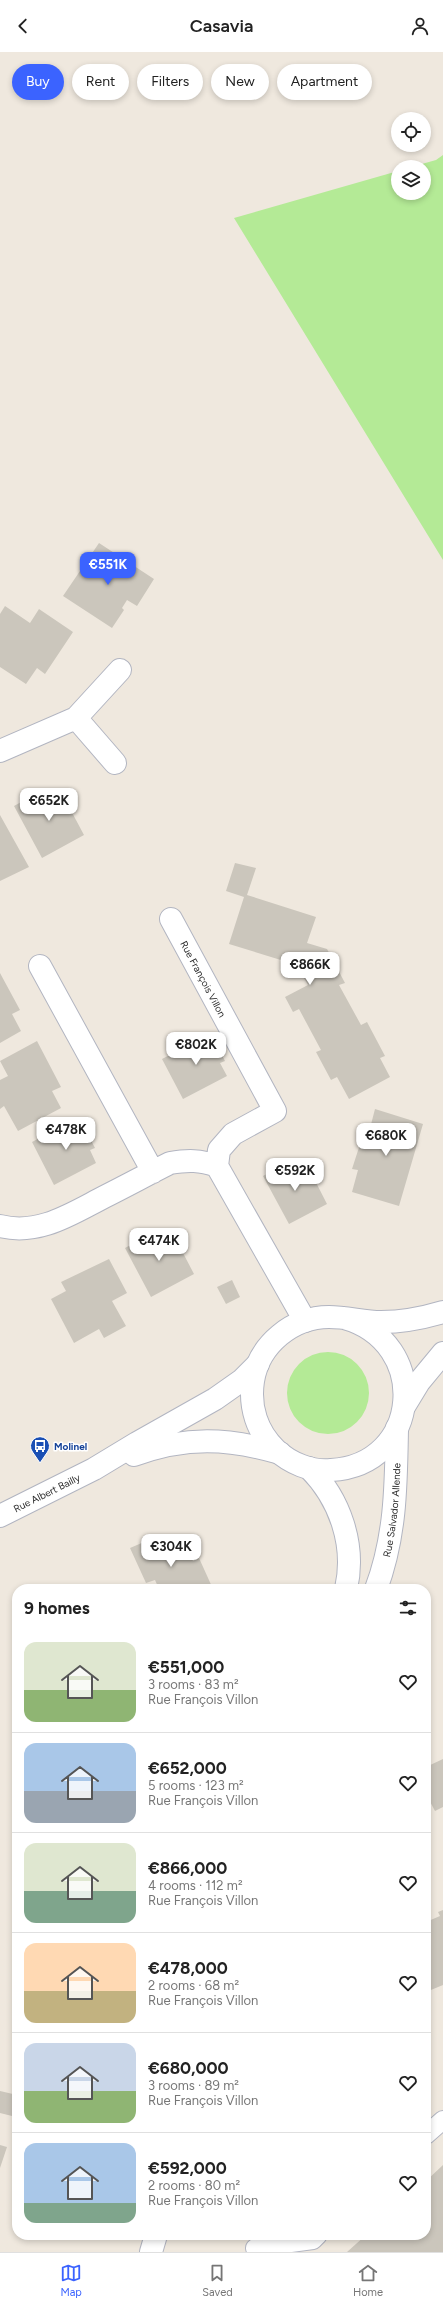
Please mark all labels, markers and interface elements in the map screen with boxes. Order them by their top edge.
icon: back [12,15,34,37]
text: Casavia [190,15,253,37]
icon: person [409,15,431,37]
chip: Buy [12,64,64,100]
chip: Rent [72,64,129,100]
chip: Filters [137,64,203,100]
chip: New [211,64,269,100]
chip: Apartment [277,64,372,100]
map controls [391,112,431,200]
button: locate [391,112,431,152]
button: layers [391,160,431,200]
pin: €551K [80,552,136,586]
text: €551K [89,557,127,572]
pin: €652K [21,788,77,822]
text: €652K [29,793,69,808]
street label: Rue François Villon [177,938,229,1020]
pin: €866K [282,952,338,986]
text: €866K [290,957,330,972]
pin: €802K [168,1032,224,1066]
text: €802K [175,1037,217,1052]
pin: €478K [38,1117,94,1151]
text: €478K [45,1122,87,1137]
pin: €680K [358,1123,414,1157]
text: €680K [365,1128,407,1143]
pin: €592K [267,1158,323,1192]
text: €592K [275,1163,315,1178]
pin: €474K [131,1228,187,1262]
text: €474K [138,1233,180,1248]
bus stop icon: Molinel [29,1435,51,1463]
place label: Molinel [54,1440,87,1453]
street label: Rue Salvador Allende [380,1462,403,1558]
street label: Rue Albert Bailly [11,1470,83,1515]
pin: €304K [143,1534,199,1568]
text: €304K [150,1539,192,1554]
icon: filters [397,1597,419,1619]
text: 9 homes [24,1598,90,1618]
text: €551,000 [148,1657,224,1677]
icon: home [56,1658,104,1706]
icon: heart [397,1671,419,1693]
text: 3 rooms · 83 m² [148,1677,239,1692]
text: Rue François Villon [148,1692,258,1707]
text: €652,000 [148,1758,227,1778]
icon: home [56,1759,104,1807]
icon: heart [397,1772,419,1794]
text: 5 rooms · 123 m² [148,1778,244,1793]
text: Rue François Villon [148,1793,258,1808]
text: €866,000 [148,1858,227,1878]
icon: home [56,1859,104,1907]
icon: heart [397,1872,419,1894]
text: 4 rooms · 112 m² [148,1878,243,1893]
text: Rue François Villon [148,1893,258,1908]
text: €478,000 [148,1958,228,1978]
icon: home [56,1959,104,2007]
icon: heart [397,1972,419,1994]
text: 2 rooms · 68 m² [148,1978,239,1993]
text: Rue François Villon [148,1993,258,2008]
text: €680,000 [148,2058,229,2078]
icon: home [56,2059,104,2107]
icon: heart [397,2072,419,2094]
text: 3 rooms · 89 m² [148,2078,239,2093]
text: Rue François Villon [148,2093,258,2108]
text: €592,000 [148,2158,227,2178]
icon: home [56,2159,104,2207]
icon: heart [397,2172,419,2194]
text: 2 rooms · 80 m² [148,2178,240,2193]
text: Rue François Villon [148,2193,258,2208]
tab: Map [60,2262,82,2299]
tab: Saved [202,2262,233,2299]
tab: Home [353,2262,383,2299]

